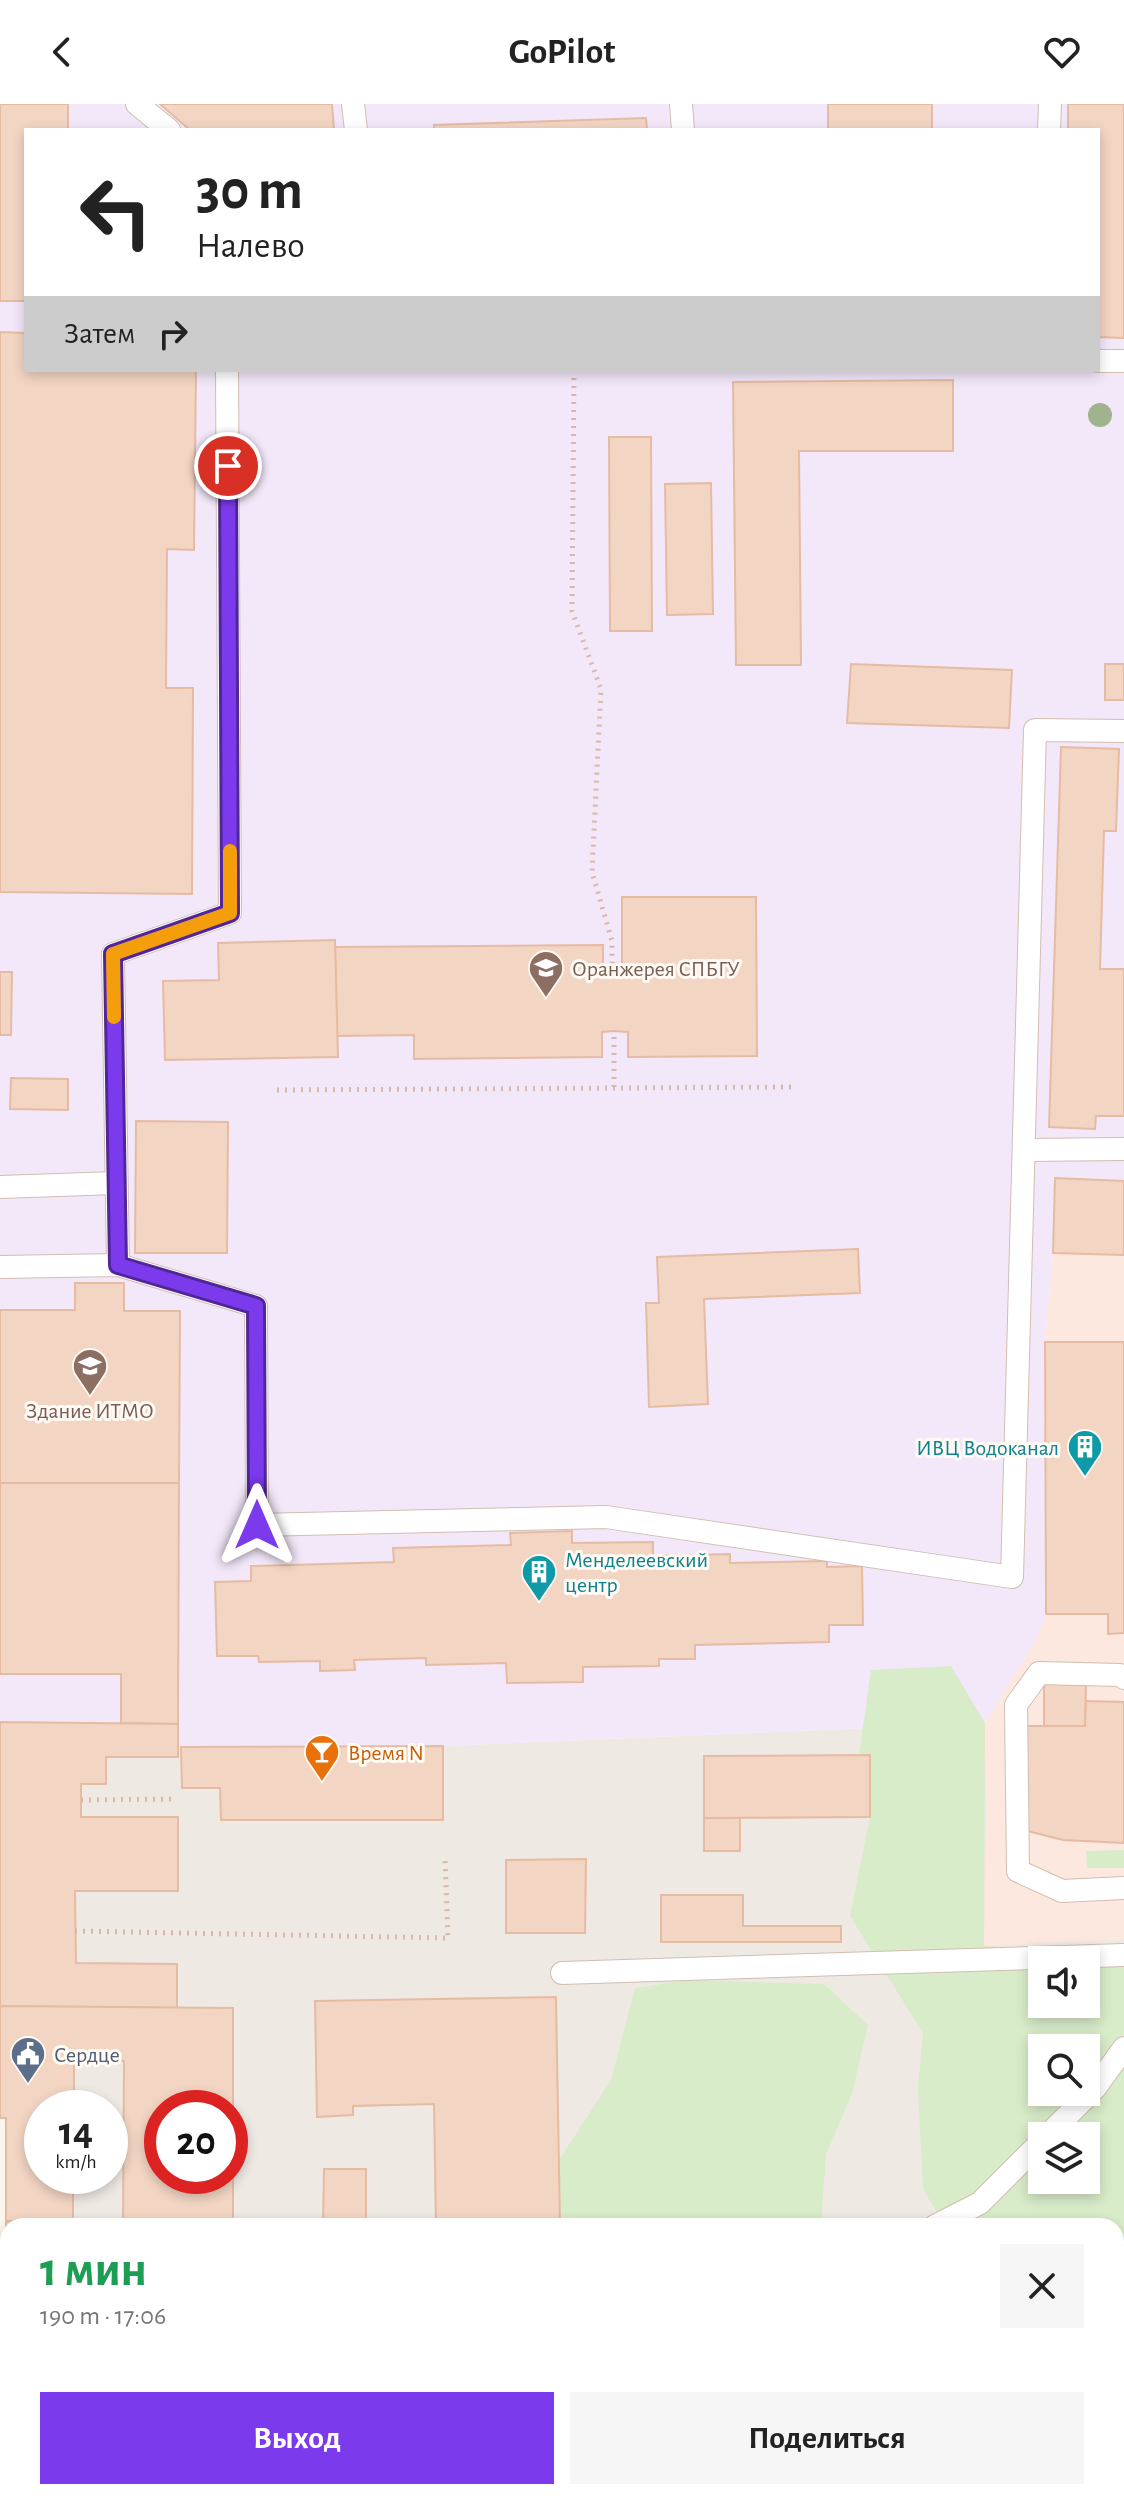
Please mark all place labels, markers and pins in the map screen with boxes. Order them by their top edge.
pin [194,432,262,500]
school or university icon: Оранжерея СПБГУ [527,949,565,999]
place label: Оранжерея СПБГУ [572,958,740,980]
school or university icon: Здание ИТМО [71,1347,109,1397]
place label: Здание ИТМО [26,1400,154,1422]
building icon: ИВЦ Водоканал [1066,1428,1104,1478]
place label: ИВЦ Водоканал [916,1437,1059,1459]
place label: Менделеевский центр [565,1549,708,1596]
building icon: Менделеевский центр [520,1553,558,1603]
bar icon: Время N [303,1733,341,1783]
place label: Время N [348,1742,424,1764]
public building icon: Сердце [9,2035,47,2085]
place label: Сердце [54,2044,120,2066]

